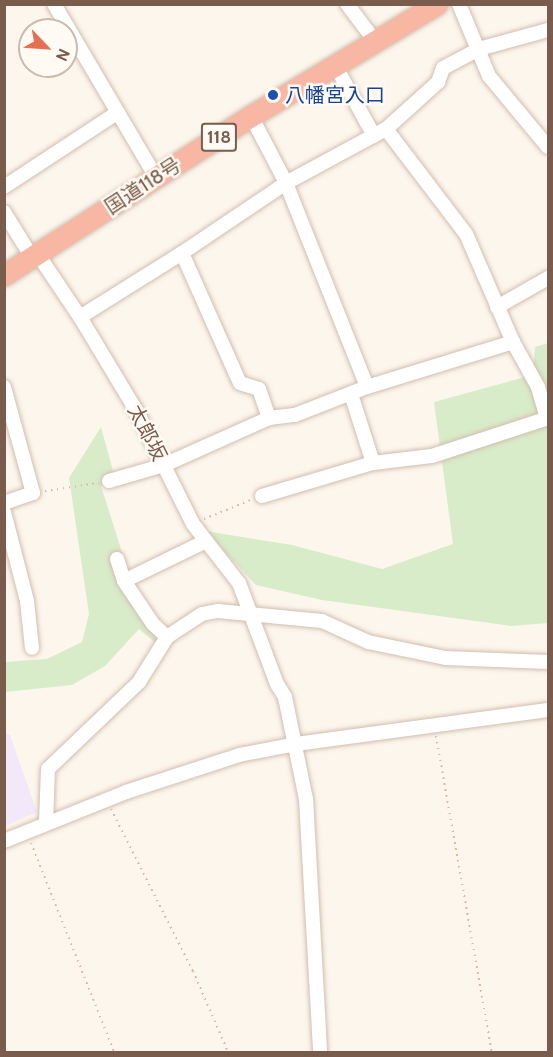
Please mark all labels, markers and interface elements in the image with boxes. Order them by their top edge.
north arrow [18,18,78,78]
text: N [52,46,74,64]
place label: 八幡宮入口 [285,83,385,107]
marker: 八幡宮入口 [266,88,280,102]
road number: 118 [200,122,238,152]
street label: 国道118号 [101,153,185,219]
street label: 太郎坂 [123,401,171,465]

